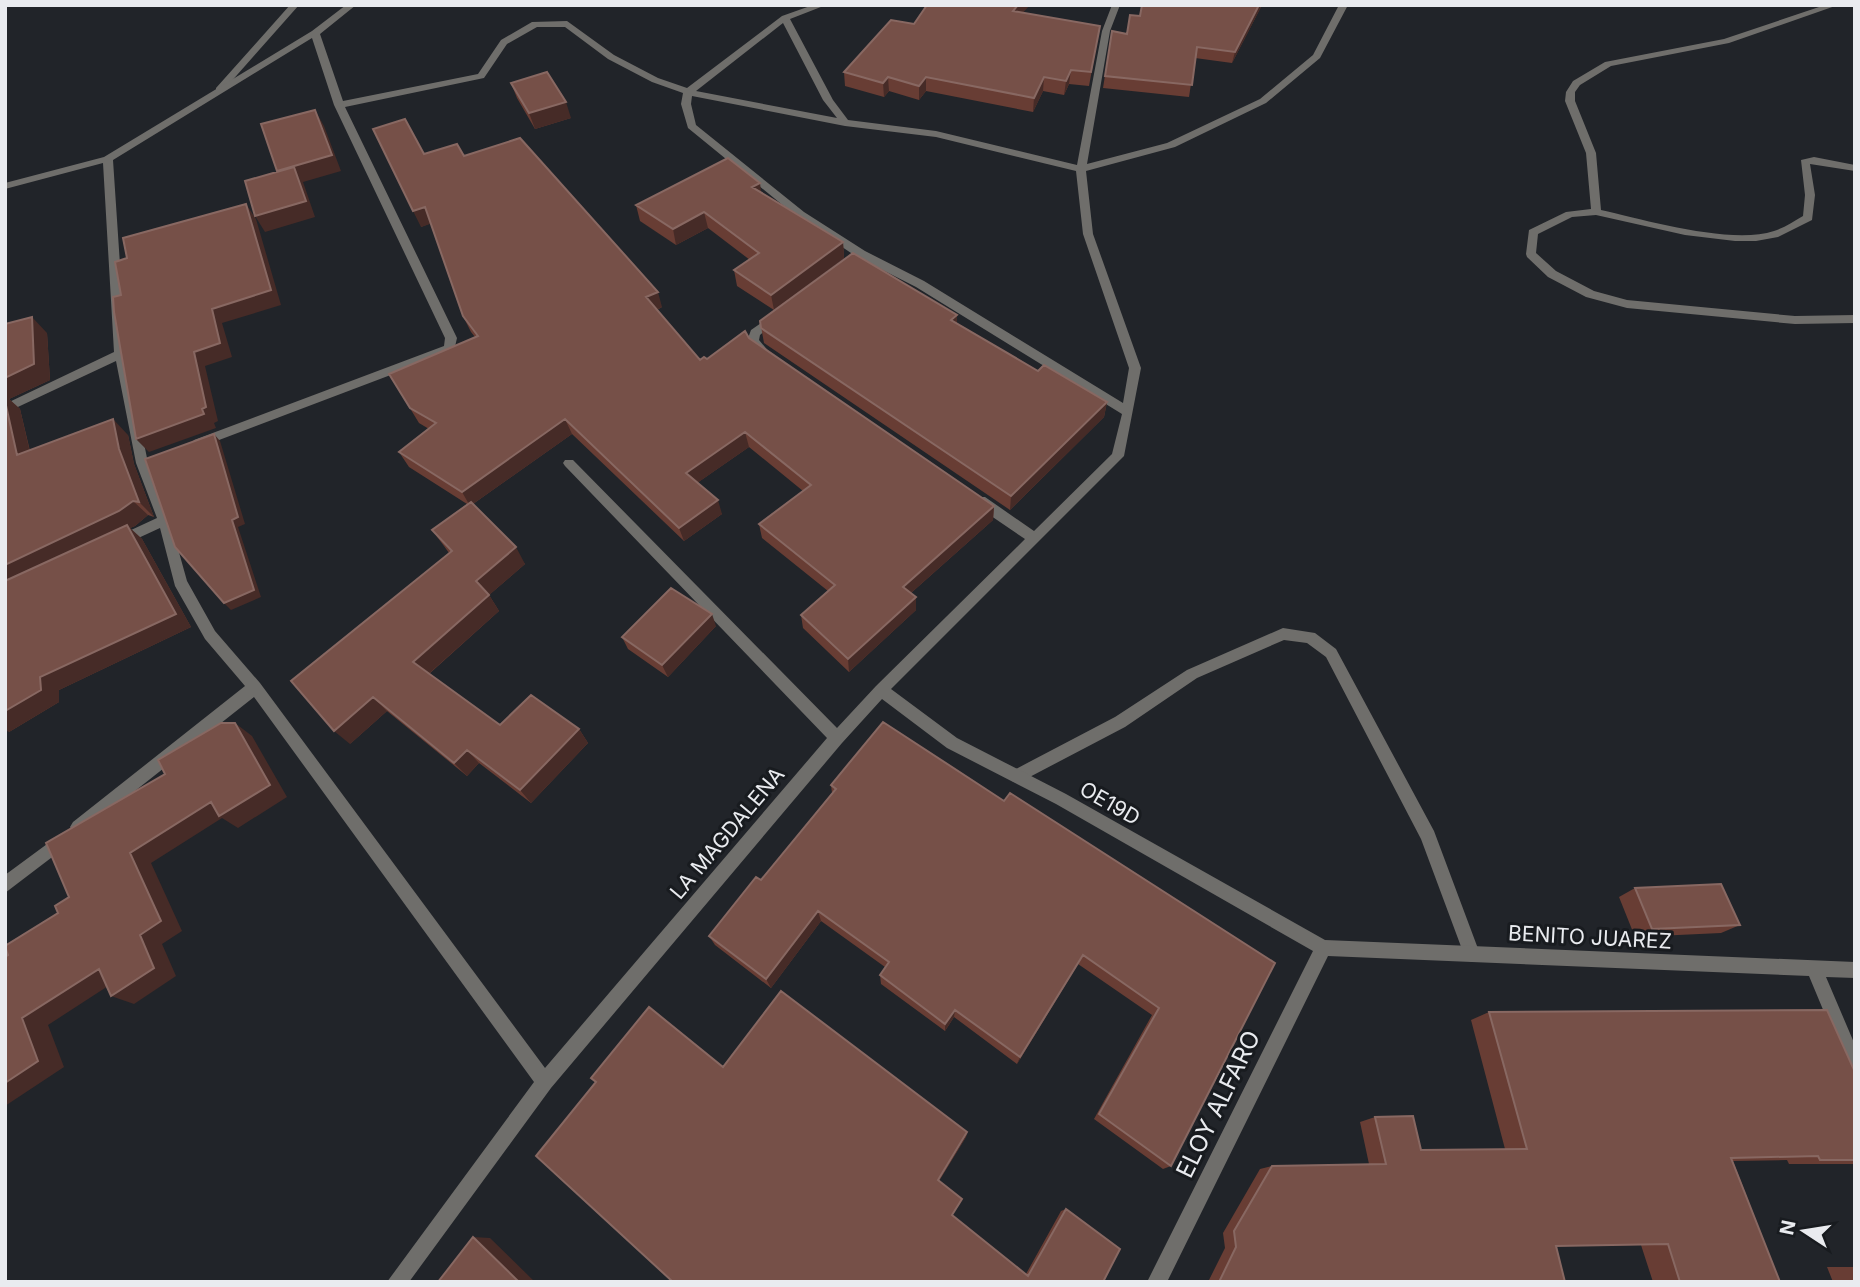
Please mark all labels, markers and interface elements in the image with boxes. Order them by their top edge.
street label: LA MAGDALENA [665,762,789,904]
street label: OE19D [1075,776,1145,830]
street label: BENITO JUAREZ [1508,920,1672,954]
street label: ELOY ALFARO [1170,1026,1266,1182]
north arrow [1769,1196,1839,1266]
text: N [1775,1218,1801,1237]

